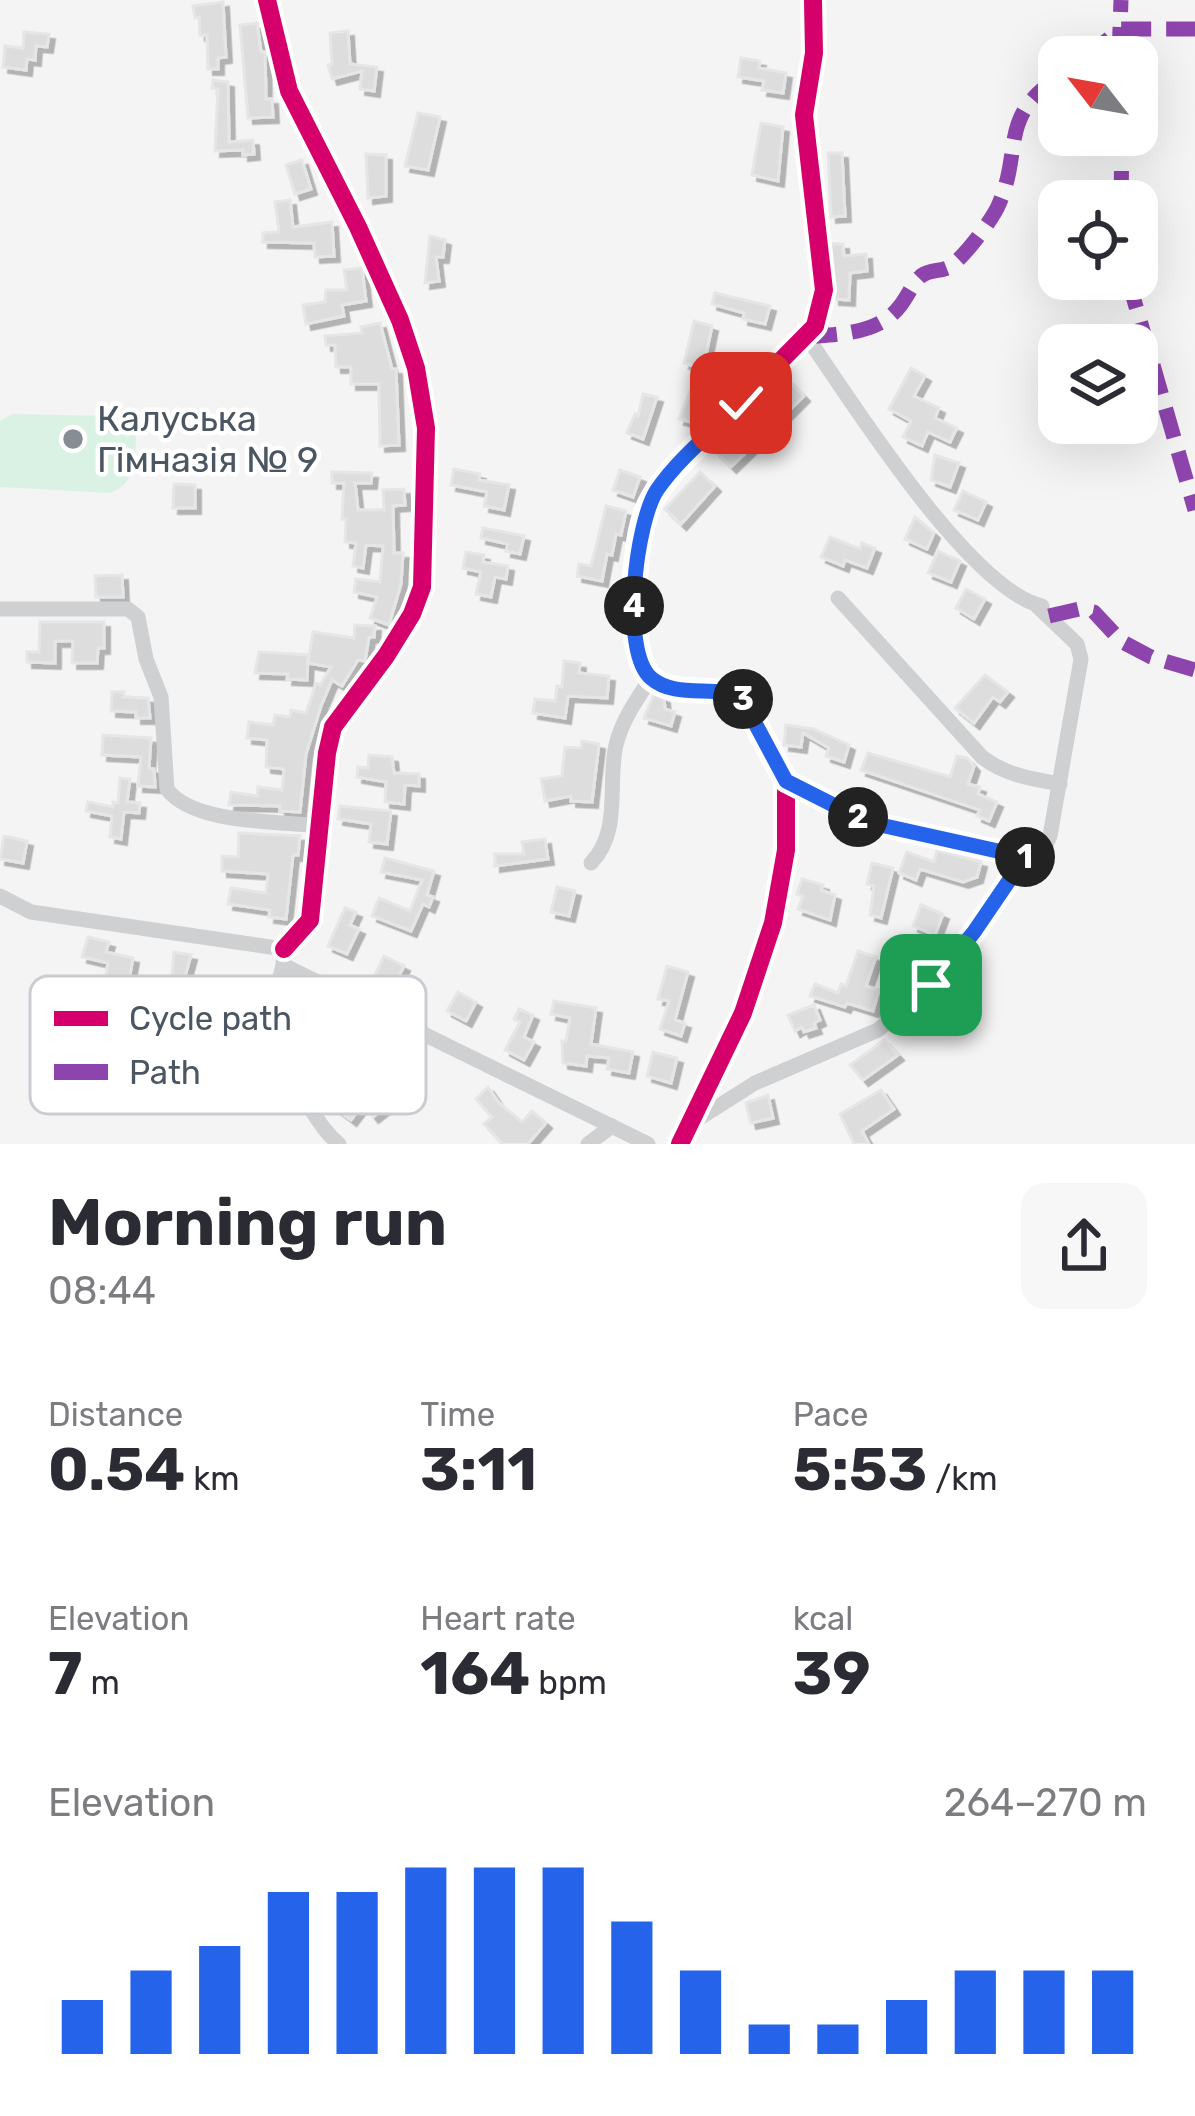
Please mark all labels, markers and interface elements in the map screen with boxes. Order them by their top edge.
north arrow [1038,36,1158,156]
map controls [1038,36,1158,444]
button: locate [1038,180,1158,300]
button: layers [1038,324,1158,444]
pin [690,352,792,454]
icon: check [708,370,774,436]
place label: Калуська Гімназія № 9 [97,397,318,481]
marker: Калуська Гімназія № 9 [60,426,86,452]
pin: 4 [604,576,664,636]
text: 4 [623,586,645,625]
pin: 3 [713,669,773,729]
text: 3 [732,679,754,718]
pin: 2 [828,787,888,847]
text: 2 [847,797,869,836]
pin: 1 [995,827,1055,887]
text: 1 [1017,837,1033,876]
pin [880,934,982,1036]
icon: arrive [898,952,964,1018]
legend [30,976,426,1114]
text: Cycle path [129,999,292,1038]
text: Path [129,1053,201,1092]
text: Morning run [48,1183,447,1262]
button: share [1021,1183,1147,1309]
text: 08:44 [48,1268,156,1314]
text: Distance [48,1395,183,1434]
text: Time [420,1395,495,1434]
text: Pace [793,1395,868,1434]
text: 0.54 [48,1434,185,1505]
text: 3:11 [420,1434,537,1505]
text: 5:53 [793,1434,927,1505]
text: km [185,1459,240,1498]
text: /km [927,1459,998,1498]
text: Elevation [48,1599,189,1638]
text: Heart rate [420,1599,576,1638]
text: kcal [793,1599,853,1638]
text: 7 [48,1638,82,1709]
text: 164 [420,1638,530,1709]
text: 39 [793,1638,871,1709]
text: m [82,1663,120,1702]
text: bpm [530,1663,607,1702]
text: Elevation [48,1780,215,1826]
text: 264–270 m [944,1780,1147,1826]

